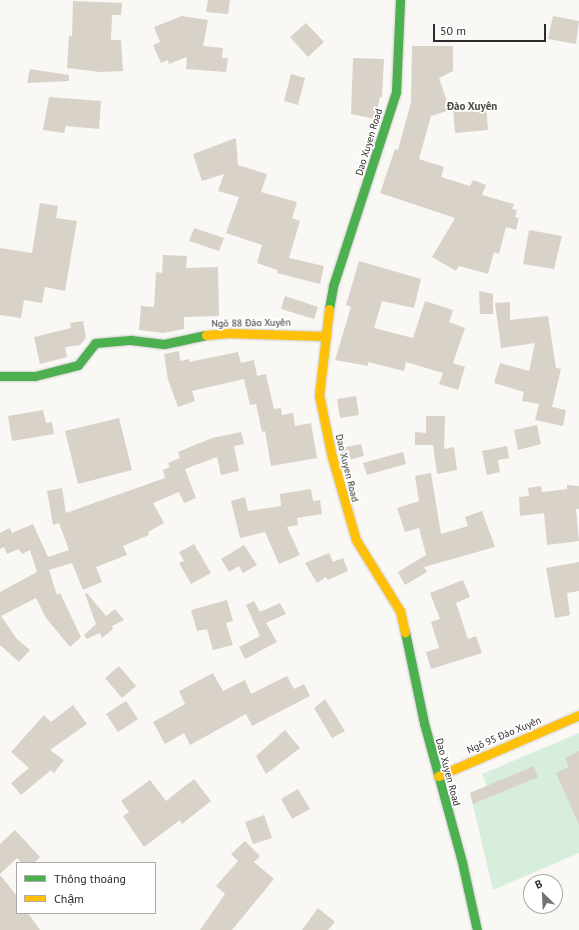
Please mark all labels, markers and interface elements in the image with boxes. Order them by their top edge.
scale bar [435,16,548,42]
text: 50 m [440,23,466,38]
district label: Đào Xuyên [447,99,497,113]
street label: Dao Xuyen Road [353,107,385,177]
street label: Ngõ 88 Đào Xuyên [211,316,291,330]
street label: Dao Xuyen Road [333,433,361,503]
street label: Ngõ 95 Đào Xuyên [465,714,543,756]
street label: Dao Xuyen Road [433,737,463,807]
legend [16,862,156,914]
text: Thông thoáng [54,871,126,886]
north arrow [523,874,563,914]
text: B [533,876,544,892]
text: Chậm [54,891,84,906]

